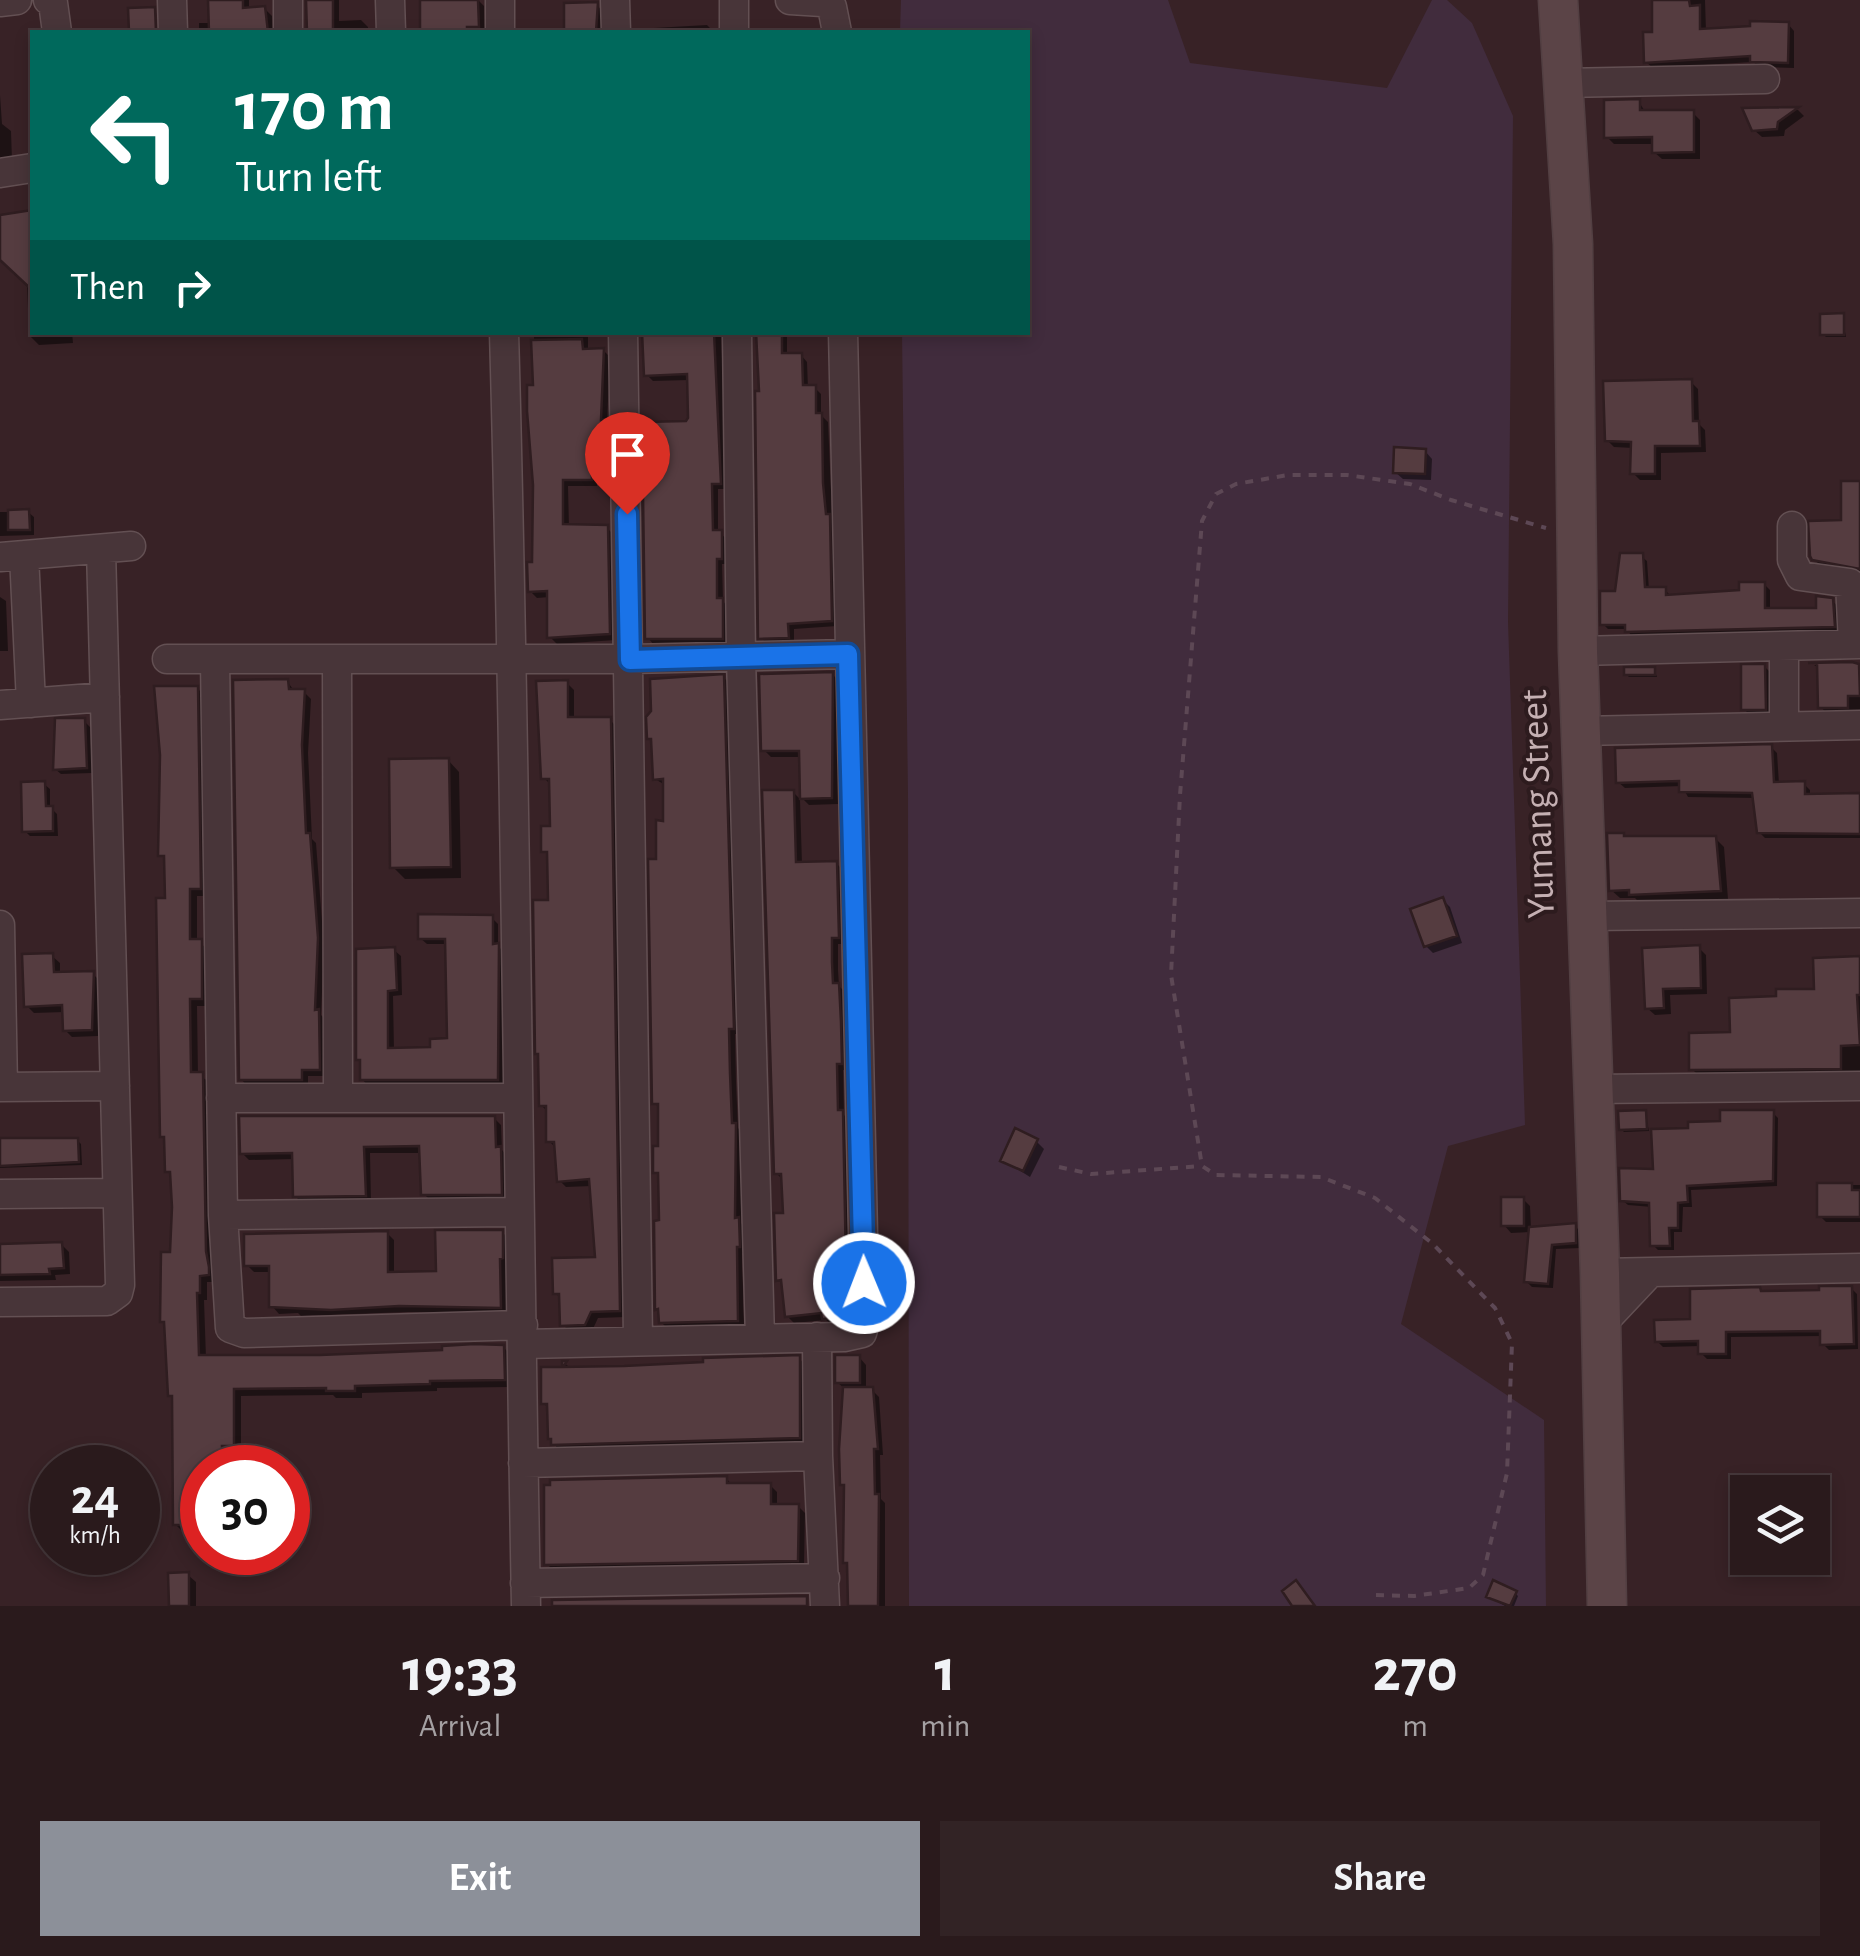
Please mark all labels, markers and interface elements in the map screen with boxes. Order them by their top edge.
icon: left [70,70,200,200]
text: 170 m [235,73,394,143]
text: Turn left [235,155,382,200]
icon: right [165,260,220,315]
text: Then [70,269,145,307]
pin [585,412,670,515]
icon: arrive [600,427,655,482]
street label: Yumang Street [1514,688,1562,919]
position arrow [812,1231,916,1335]
speed limit sign: 30 [180,1445,310,1575]
text: 24 [71,1473,119,1523]
map controls [1730,1475,1830,1575]
button: layers [1730,1475,1830,1575]
text: km/h [69,1523,121,1548]
text: 19:33 [402,1642,518,1702]
text: 1 [934,1642,956,1702]
text: 270 [1372,1642,1458,1702]
text: Arrival [419,1710,501,1742]
text: min [920,1710,970,1742]
text: m [1402,1710,1428,1742]
button: Exit [40,1821,920,1936]
button: Share [940,1821,1820,1936]

